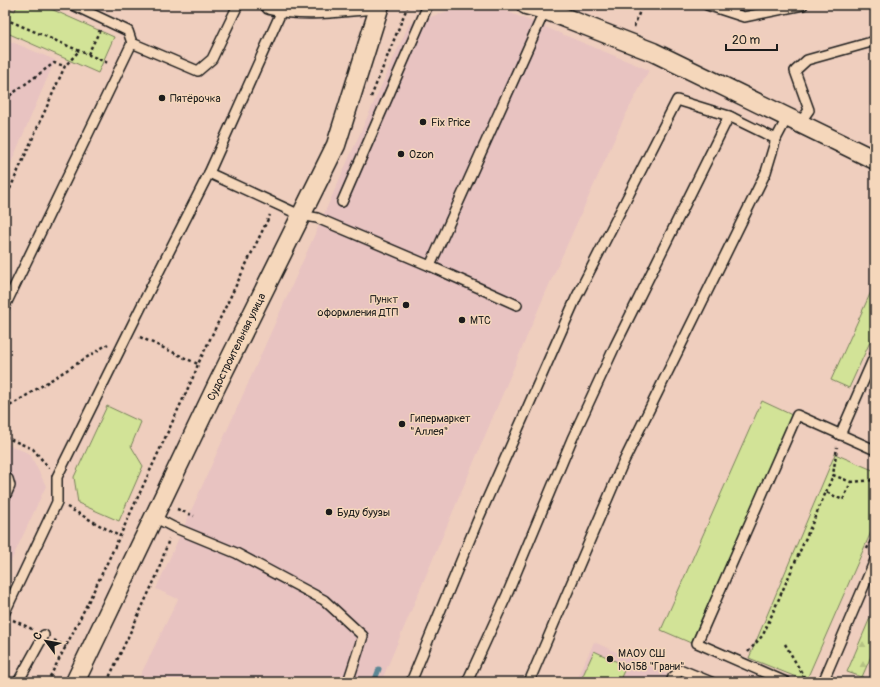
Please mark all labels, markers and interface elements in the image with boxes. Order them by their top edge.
scale bar [726,26,777,52]
text: 20 m [732,33,761,48]
place label: Пятёрочка [170,92,221,105]
marker: Пятёрочка [157,93,167,103]
place label: Fix Price [431,116,471,129]
marker: Fix Price [418,117,428,127]
place label: Ozon [409,148,434,161]
marker: Ozon [396,149,406,159]
street label: Судостроительная улица [204,291,268,403]
place label: Пункт оформления ДТП [318,293,398,319]
marker: Пункт оформления ДТП [401,300,411,310]
place label: МТС [470,314,491,327]
marker: МТС [457,315,467,325]
place label: Гипермаркет "Аллея" [410,412,471,438]
marker: Гипермаркет "Аллея" [397,419,407,429]
place label: Буду буузы [337,506,390,519]
marker: Буду буузы [324,507,334,517]
north arrow [26,621,66,661]
text: С [31,629,45,642]
place label: МАОУ СШ №158 "Грани" [618,647,684,673]
marker: МАОУ СШ №158 "Грани" [605,654,615,664]

